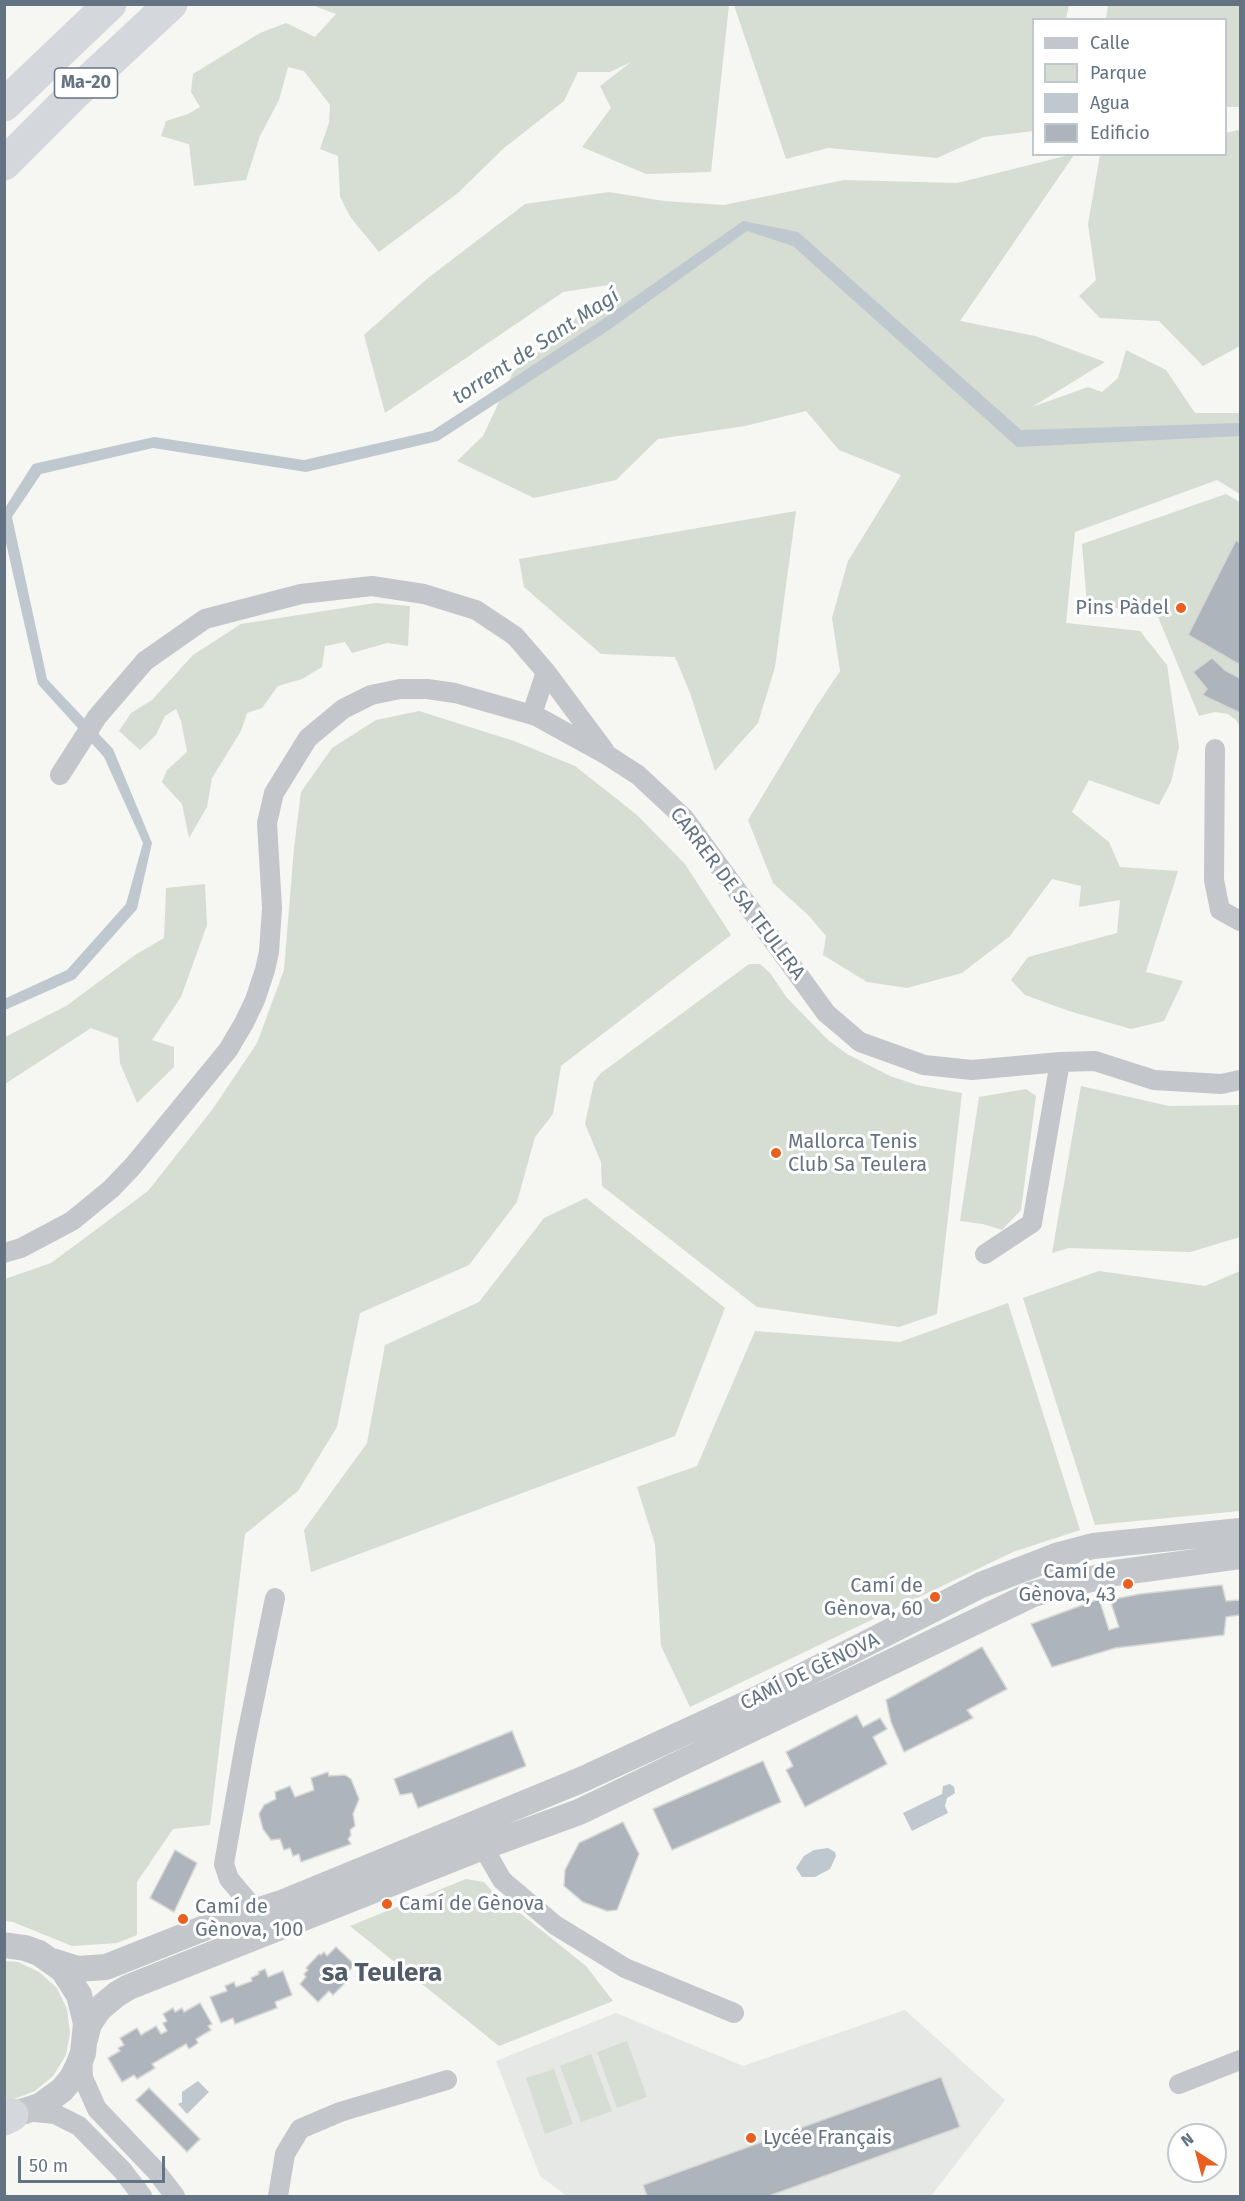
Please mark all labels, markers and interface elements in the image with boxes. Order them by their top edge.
legend [1032,18,1227,156]
text: Calle [1090,32,1130,54]
text: Parque [1090,62,1147,84]
road number: Ma-20 [54,68,118,98]
text: Agua [1090,92,1130,114]
text: Edificio [1090,122,1150,144]
water label: torrent de Sant Magí [448,284,624,410]
place label: Pins Pàdel [1075,596,1169,620]
marker: Pins Pàdel [1174,601,1188,615]
street label: CARRER DE SA TEULERA [664,803,810,985]
place label: Mallorca Tenis Club Sa Teulera [788,1130,927,1177]
marker: Mallorca Tenis Club Sa Teulera [769,1146,783,1160]
place label: Camí de Gènova, 43 [1018,1560,1116,1607]
place label: Camí de Gènova, 60 [824,1574,923,1621]
marker: Camí de Gènova, 43 [1121,1577,1135,1591]
marker: Camí de Gènova, 60 [928,1590,942,1604]
street label: CAMÍ DE GÈNOVA [737,1628,883,1716]
place label: Camí de Gènova [399,1892,544,1916]
place label: Camí de Gènova, 100 [195,1895,303,1942]
marker: Camí de Gènova [380,1897,394,1911]
marker: Camí de Gènova, 100 [176,1912,190,1926]
district label: sa Teulera [322,1958,442,1990]
north arrow [1167,2123,1227,2183]
place label: Lycée Français [763,2126,892,2150]
text: N [1177,2129,1197,2150]
marker: Lycée Français [744,2131,758,2145]
scale bar [21,2144,168,2182]
text: 50 m [29,2155,68,2177]

